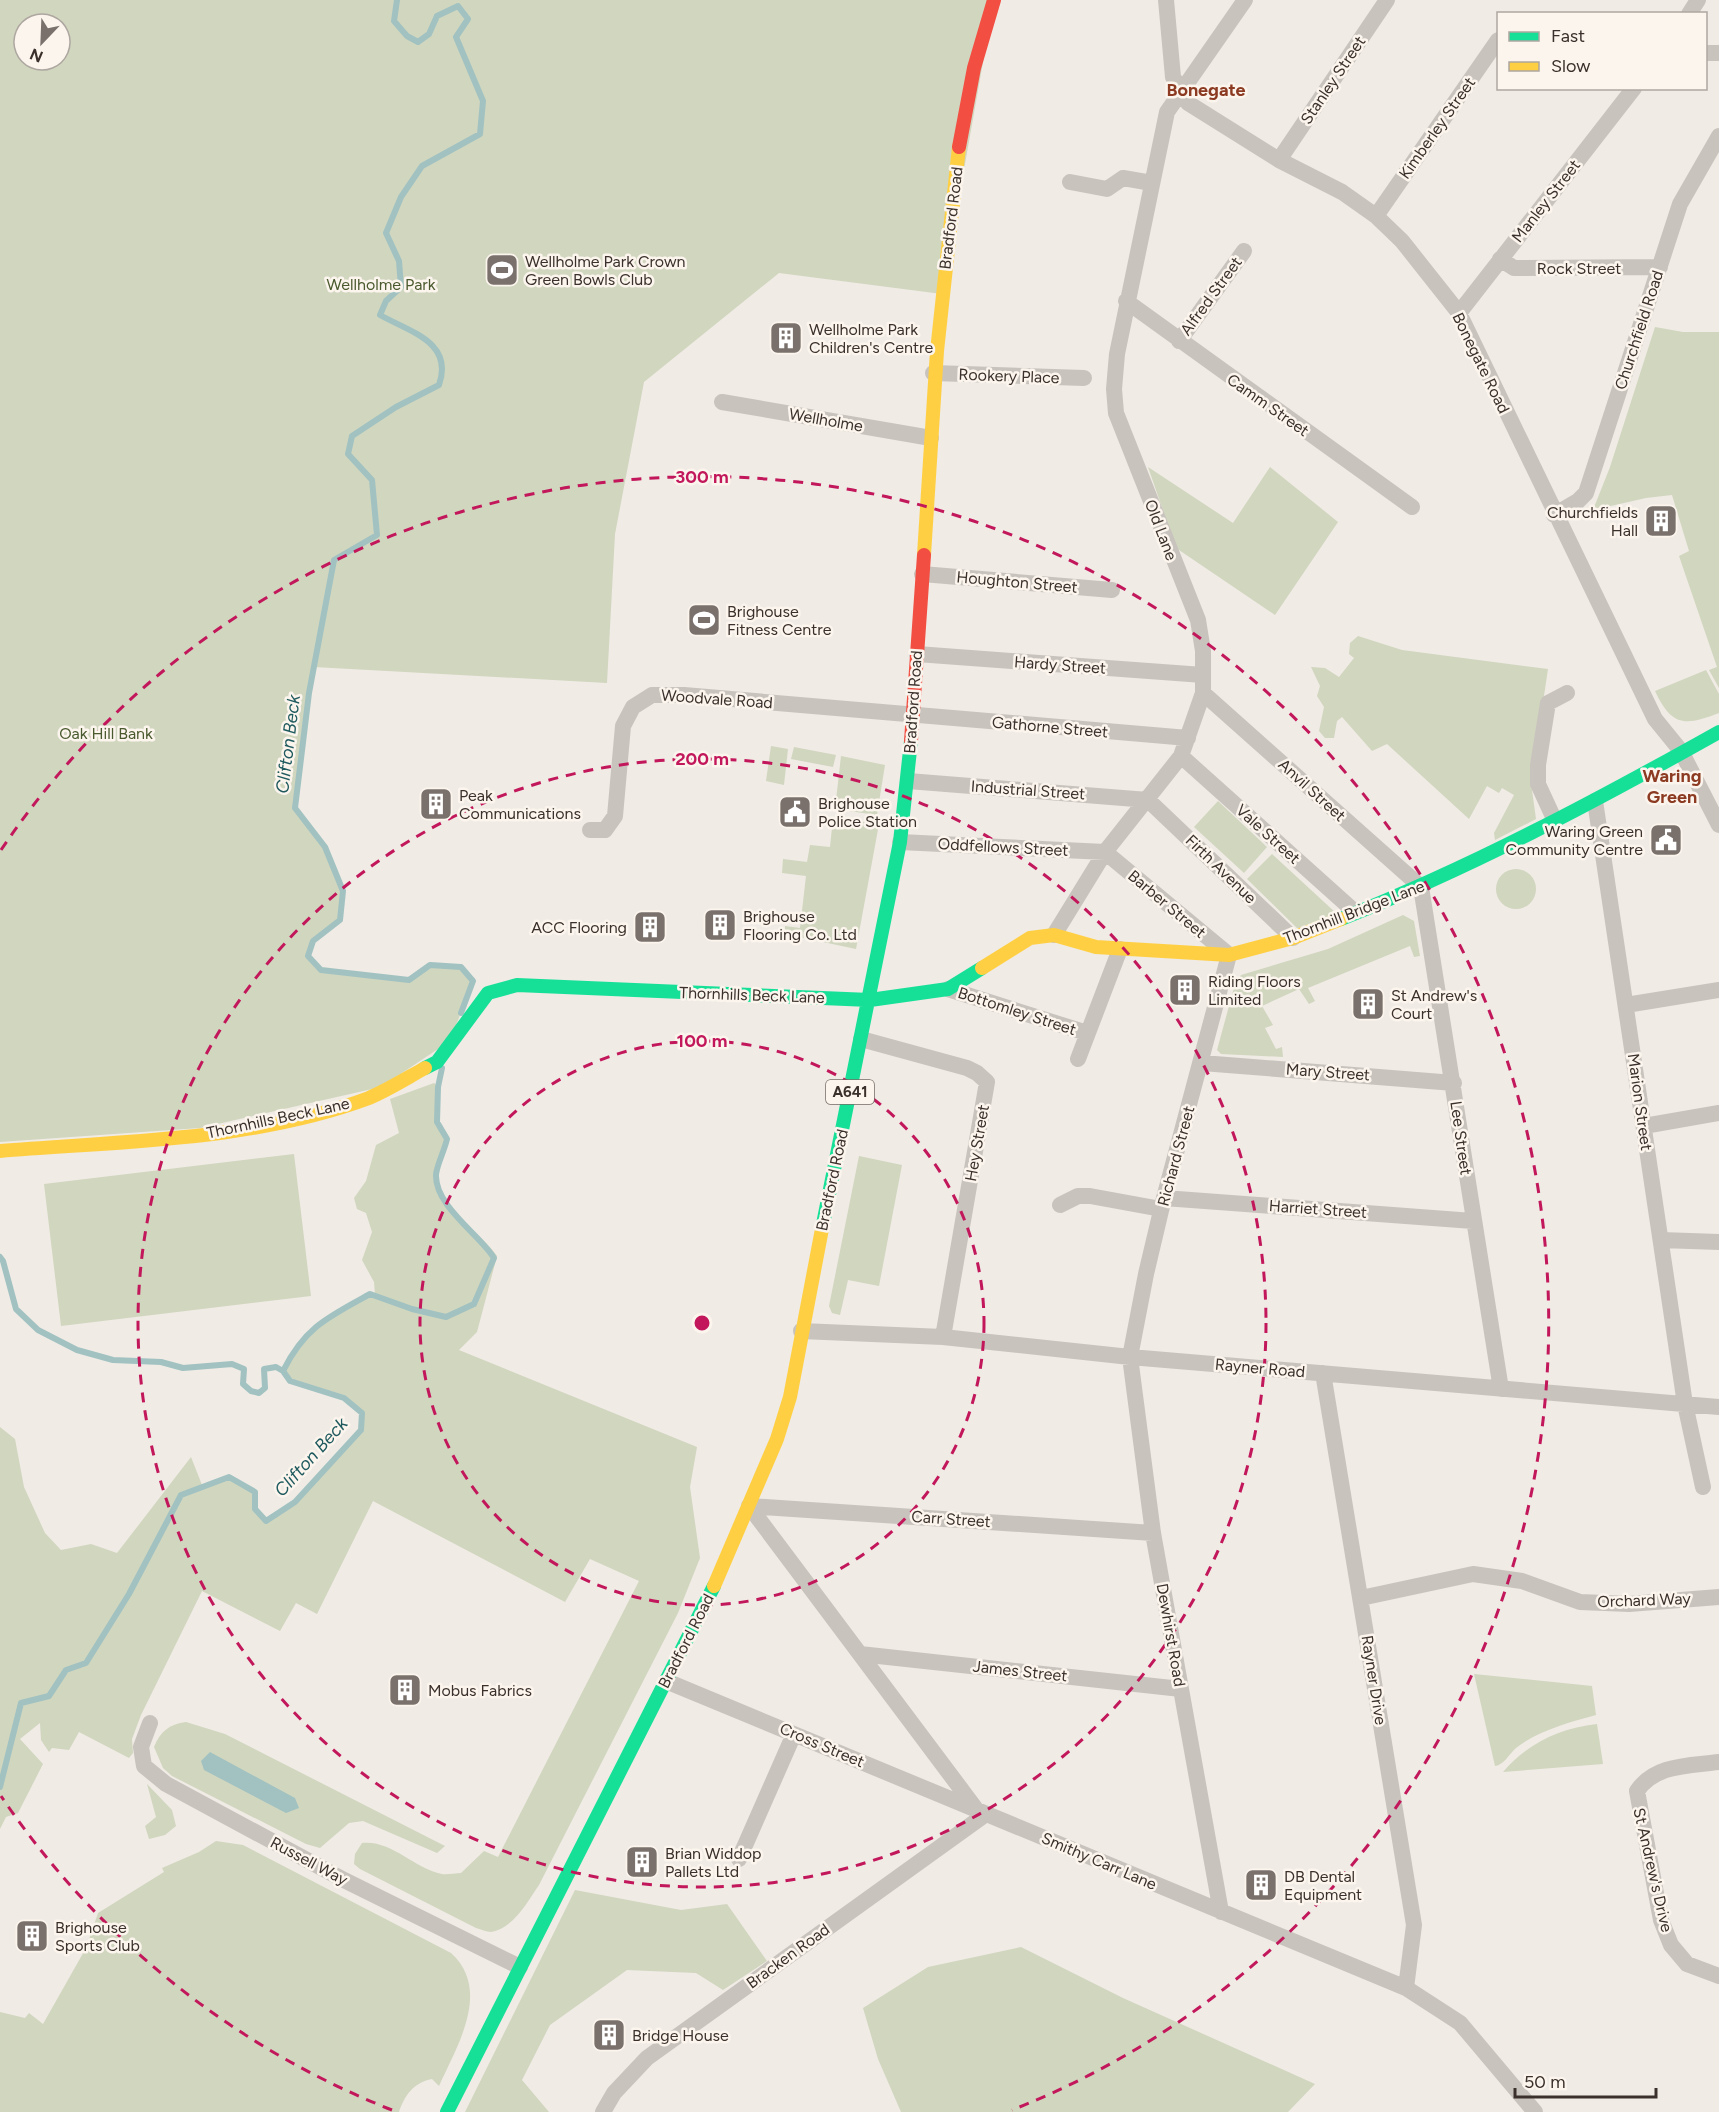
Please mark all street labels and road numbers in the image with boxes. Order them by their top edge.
street label: Stanley Street [1297,32,1369,128]
street label: Kimberley Street [1395,73,1479,183]
street label: Manley Street [1508,156,1584,246]
street label: Bradford Road [935,166,967,270]
street label: Alfred Street [1176,253,1246,339]
street label: Rock Street [1537,259,1621,278]
street label: Churchfield Road [1611,268,1667,392]
street label: Bonegate Road [1448,309,1514,417]
street label: Rookery Place [958,365,1060,387]
street label: Camm Street [1223,370,1313,440]
street label: Wellholme [788,404,865,436]
street label: Old Lane [1141,497,1181,563]
street label: Houghton Street [956,567,1078,597]
street label: Bradford Road [900,650,926,754]
street label: Hardy Street [1013,652,1107,678]
street label: Woodvale Road [660,686,774,712]
street label: Gathorne Street [991,712,1109,742]
street label: Anvil Street [1274,755,1350,825]
street label: Industrial Street [970,777,1086,803]
street label: Vale Street [1232,800,1304,868]
street label: Firth Avenue [1182,831,1260,908]
street label: Oddfellows Street [937,834,1069,860]
street label: Barber Street [1124,866,1210,942]
street label: Thornhill Bridge Lane [1281,876,1427,948]
street label: Thornhills Beck Lane [679,983,825,1007]
street label: Bottomley Street [955,983,1079,1039]
street label: Marion Street [1624,1052,1656,1152]
street label: Mary Street [1285,1060,1371,1084]
road number: A641 [826,1080,874,1104]
street label: Thornhills Beck Lane [205,1094,351,1142]
street label: Lee Street [1446,1100,1476,1176]
street label: Hey Street [961,1103,993,1183]
street label: Richard Street [1153,1104,1199,1208]
street label: Bradford Road [812,1127,852,1233]
street label: Harriet Street [1268,1196,1368,1222]
street label: Rayner Road [1214,1355,1306,1381]
street label: Carr Street [911,1507,991,1531]
street label: Dewhirst Road [1153,1582,1189,1688]
street label: Orchard Way [1597,1589,1692,1611]
street label: Bradford Road [654,1591,718,1691]
street label: Rayner Drive [1358,1634,1391,1726]
street label: James Street [972,1657,1068,1685]
street label: Cross Street [777,1719,867,1771]
street label: St Andrew's Drive [1629,1806,1677,1934]
street label: Smithy Carr Lane [1039,1828,1160,1894]
street label: Russell Way [267,1833,351,1890]
street label: Bracken Road [743,1919,833,1993]

